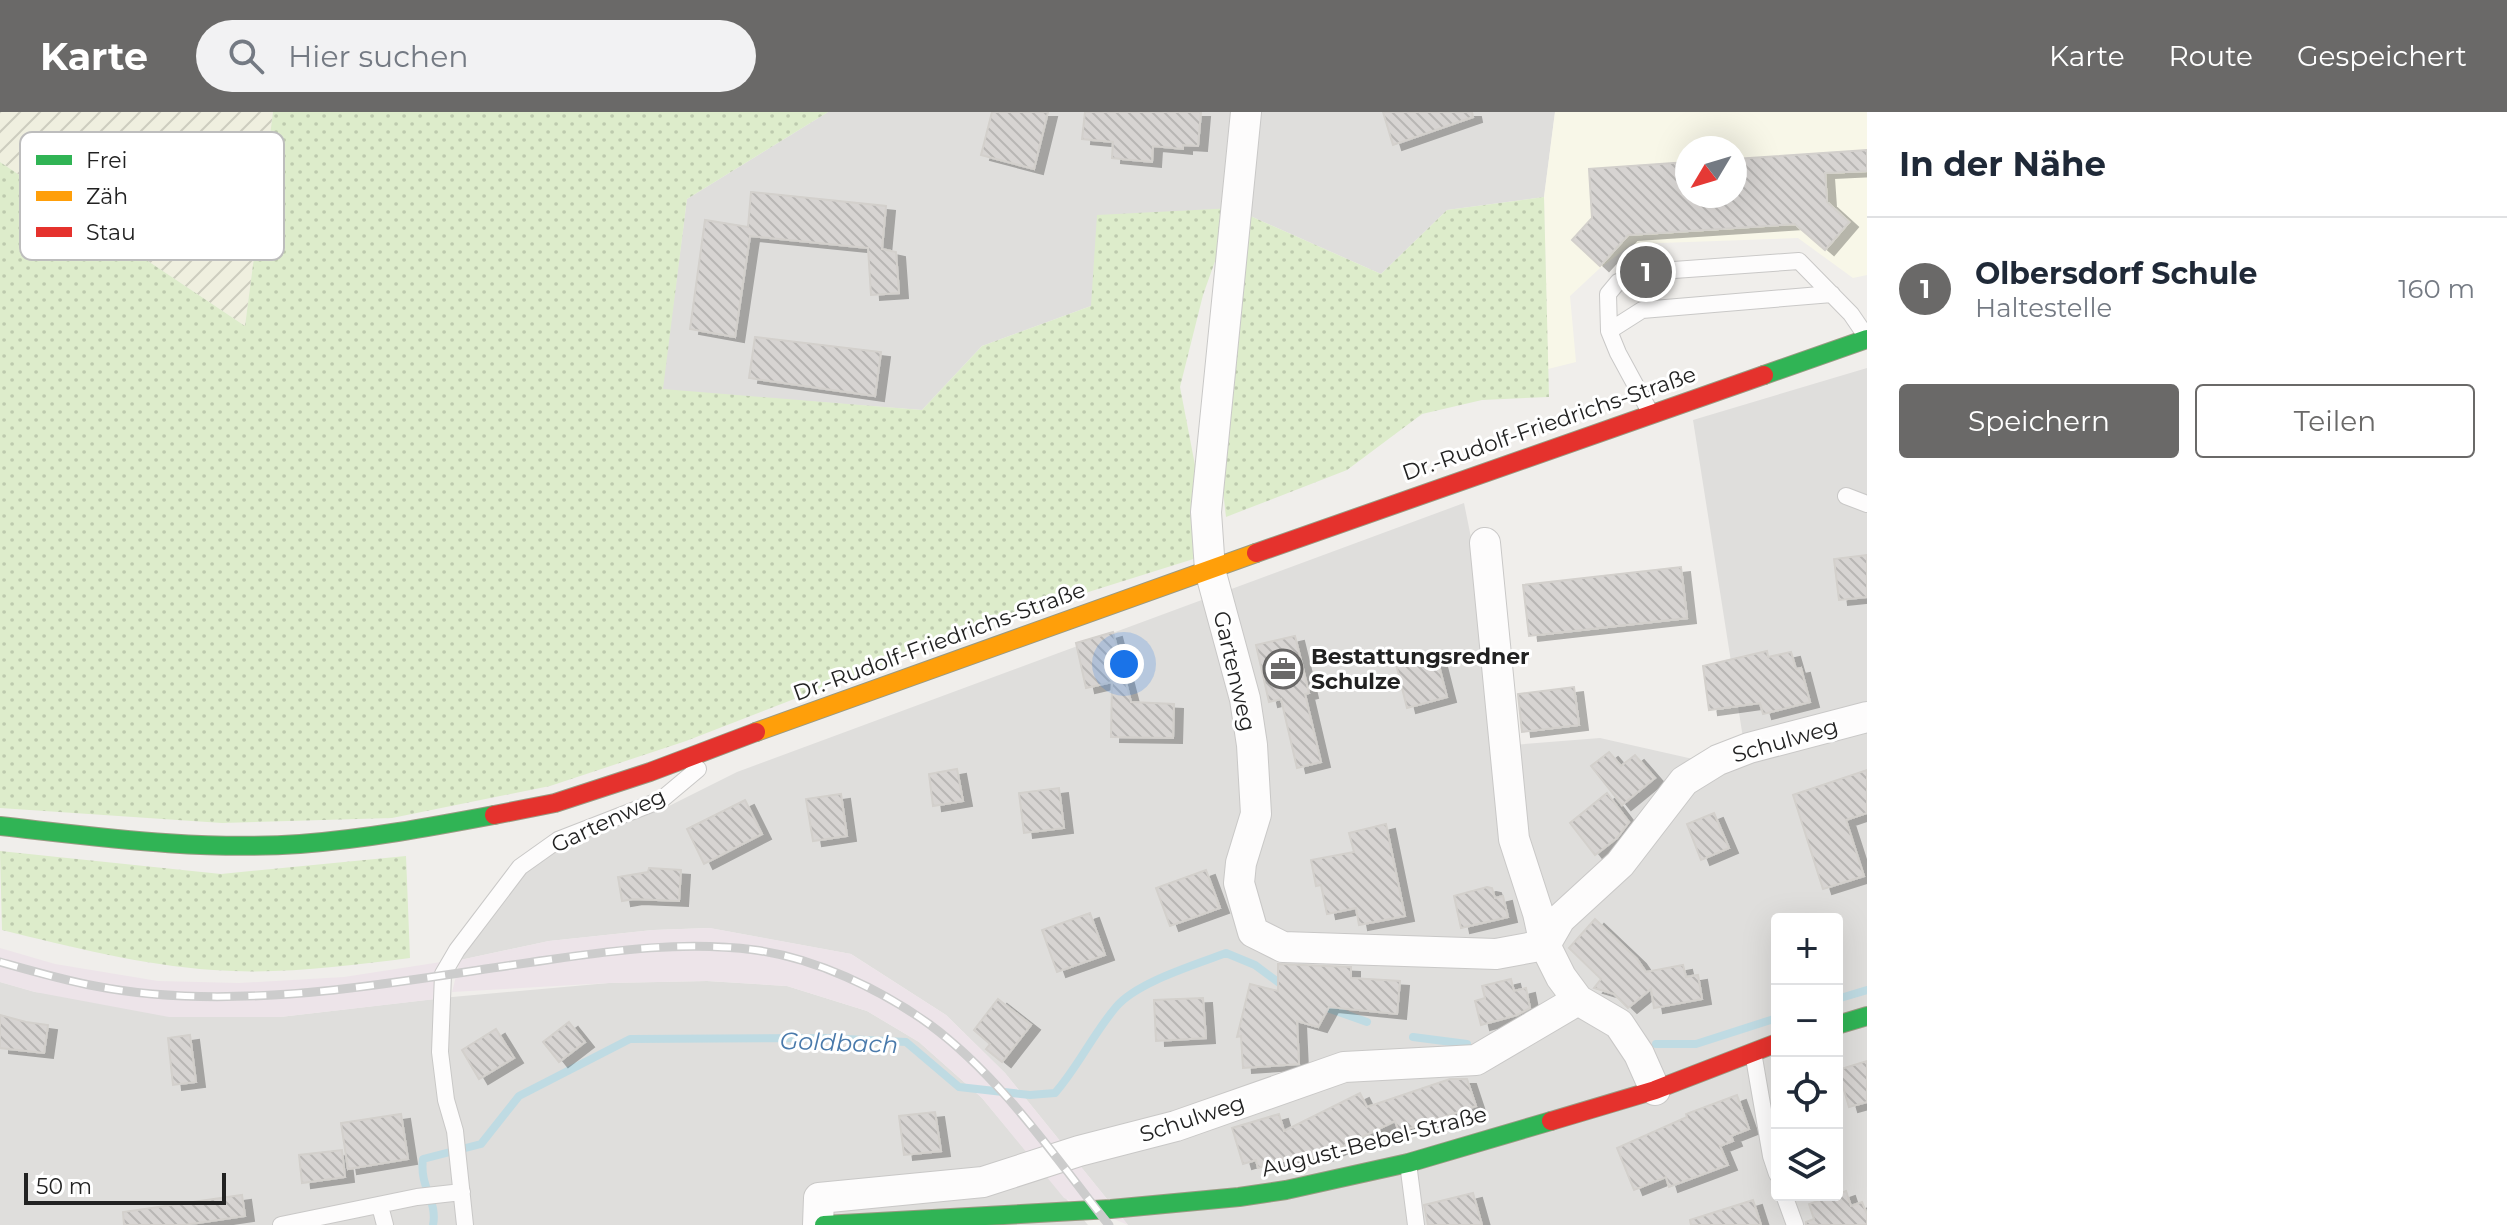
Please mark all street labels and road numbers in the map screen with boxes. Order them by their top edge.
street label: Dr.-Rudolf-Friedrichs-Straße [1399,360,1700,487]
street label: Dr.-Rudolf-Friedrichs-Straße [789,576,1089,707]
street label: Gartenweg [1208,608,1261,734]
street label: Schulweg [1729,713,1841,768]
street label: Gartenweg [547,782,670,859]
street label: Schulweg [1136,1089,1248,1148]
street label: August-Bebel-Straße [1259,1100,1490,1183]

